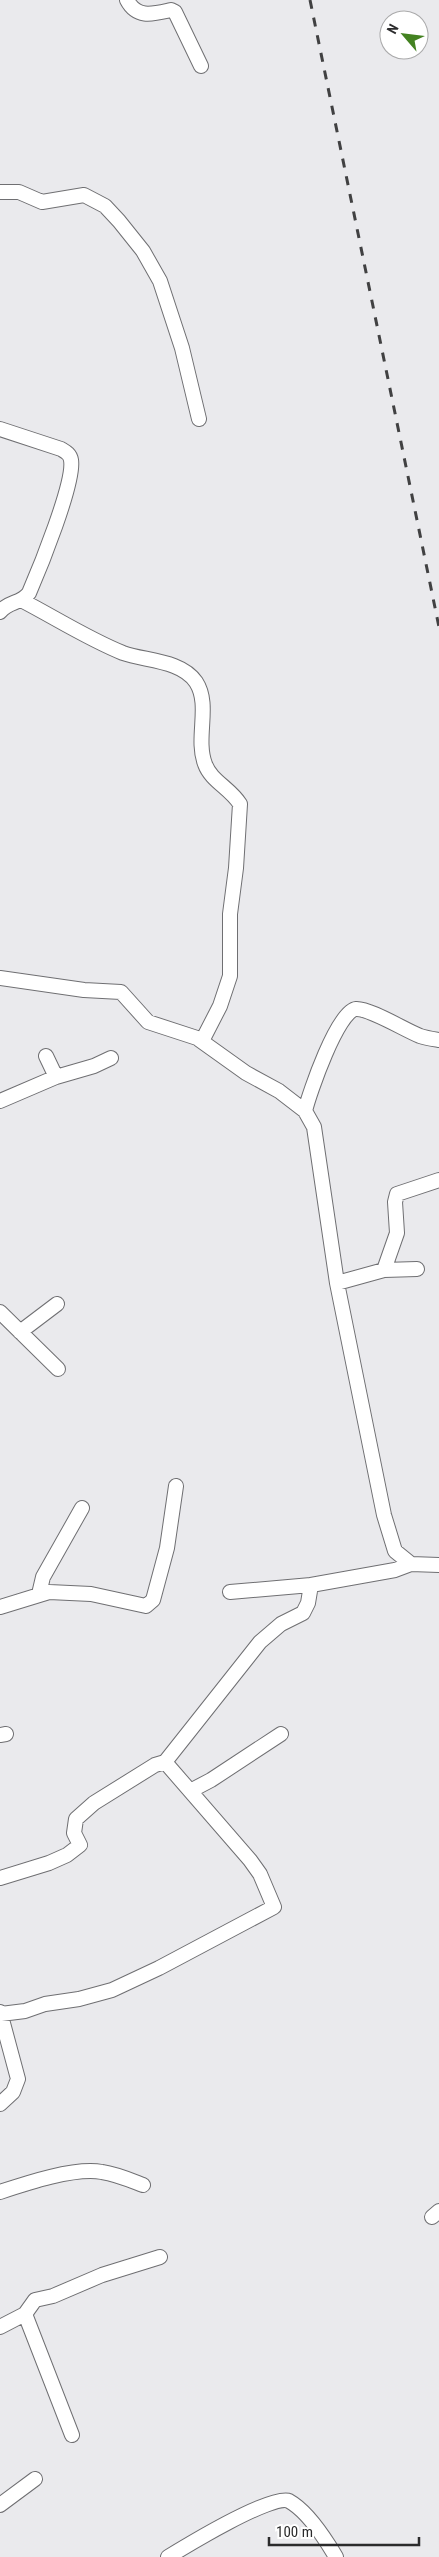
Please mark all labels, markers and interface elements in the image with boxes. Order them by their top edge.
north arrow [379,10,429,60]
text: N [383,21,402,36]
scale bar [269,2514,419,2546]
text: 100 m [276,2523,313,2541]

